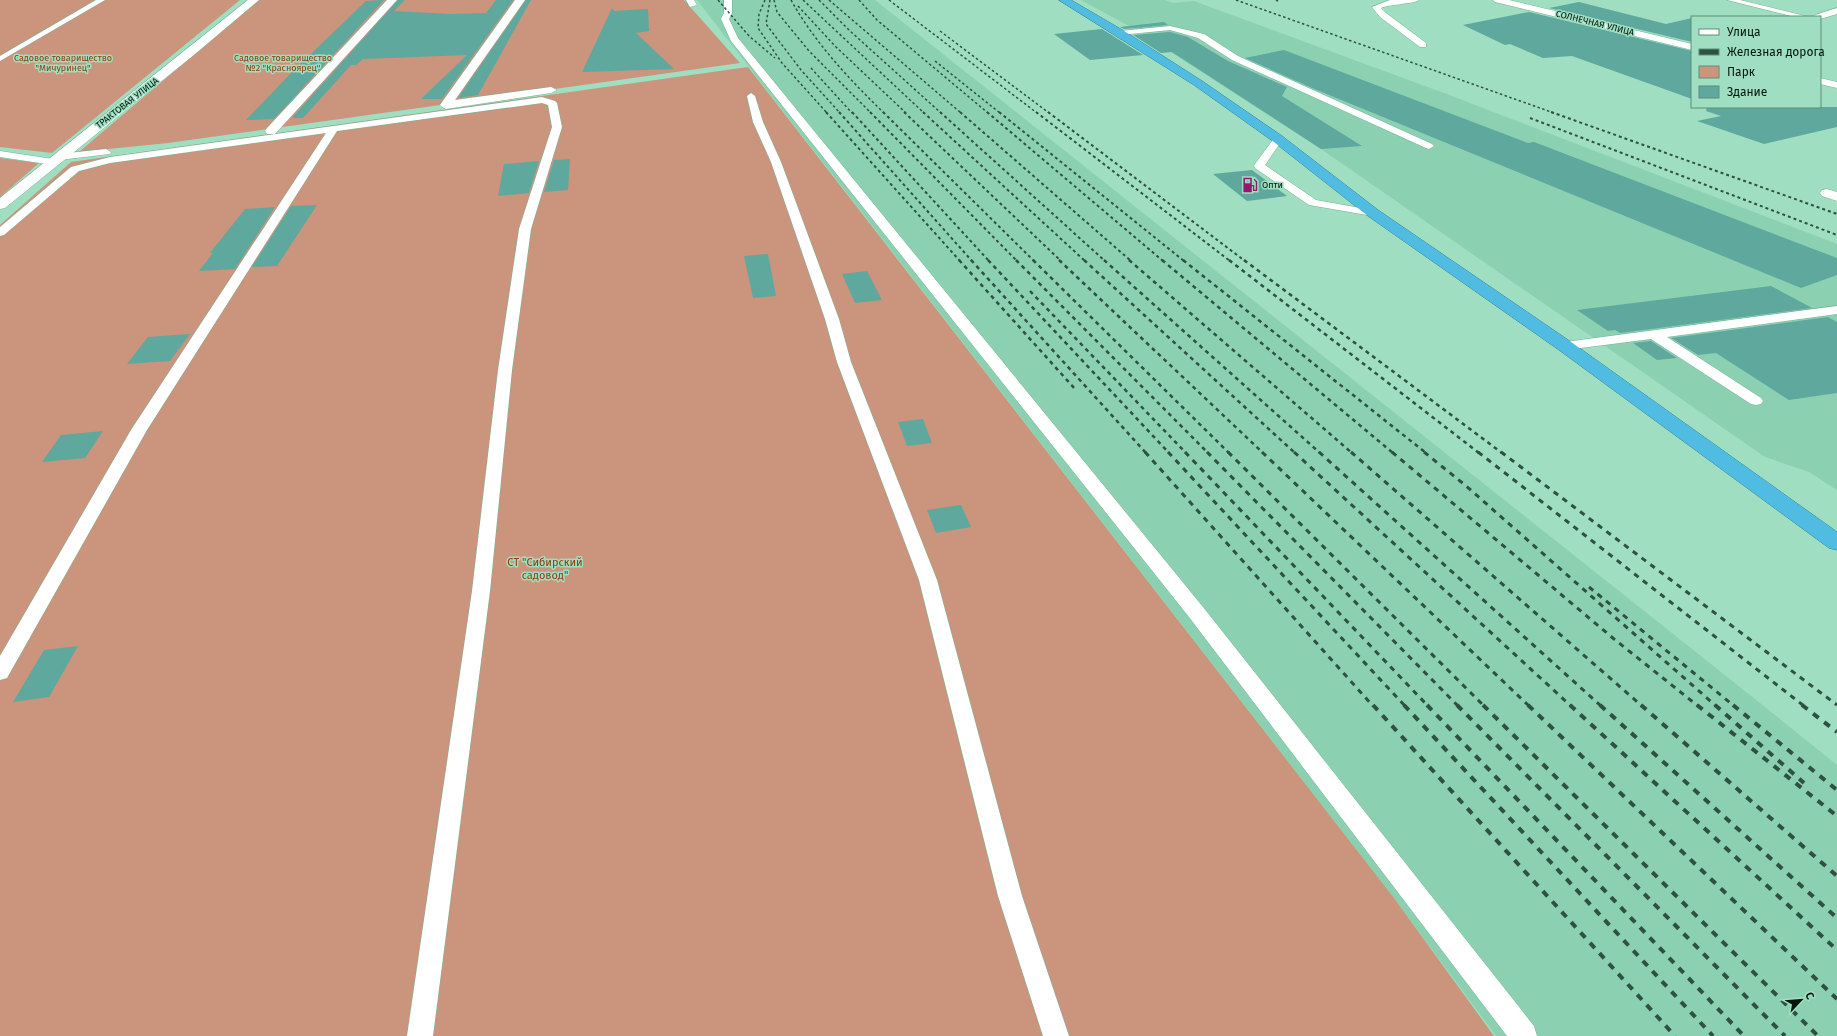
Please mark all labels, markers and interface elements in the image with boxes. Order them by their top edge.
street label: СОЛНЕЧНАЯ УЛИЦА [1555,8,1636,38]
legend [1691,16,1821,108]
text: Улица [1727,25,1761,39]
text: Железная дорога [1727,45,1825,59]
park label: Садовое товарищество "Мичуринец" [14,53,112,73]
park label: Садовое товарищество №2 "Красноярец" [234,53,332,73]
text: Парк [1727,65,1756,79]
street label: ТРАКТОВАЯ УЛИЦА [94,75,161,131]
text: Здание [1727,85,1767,99]
fuel station icon: Опти [1241,176,1259,194]
place label: Опти [1262,180,1283,190]
park label: СТ "Сибирский садовод" [507,556,583,582]
north arrow [1781,980,1821,1020]
text: С [1802,990,1817,1002]

